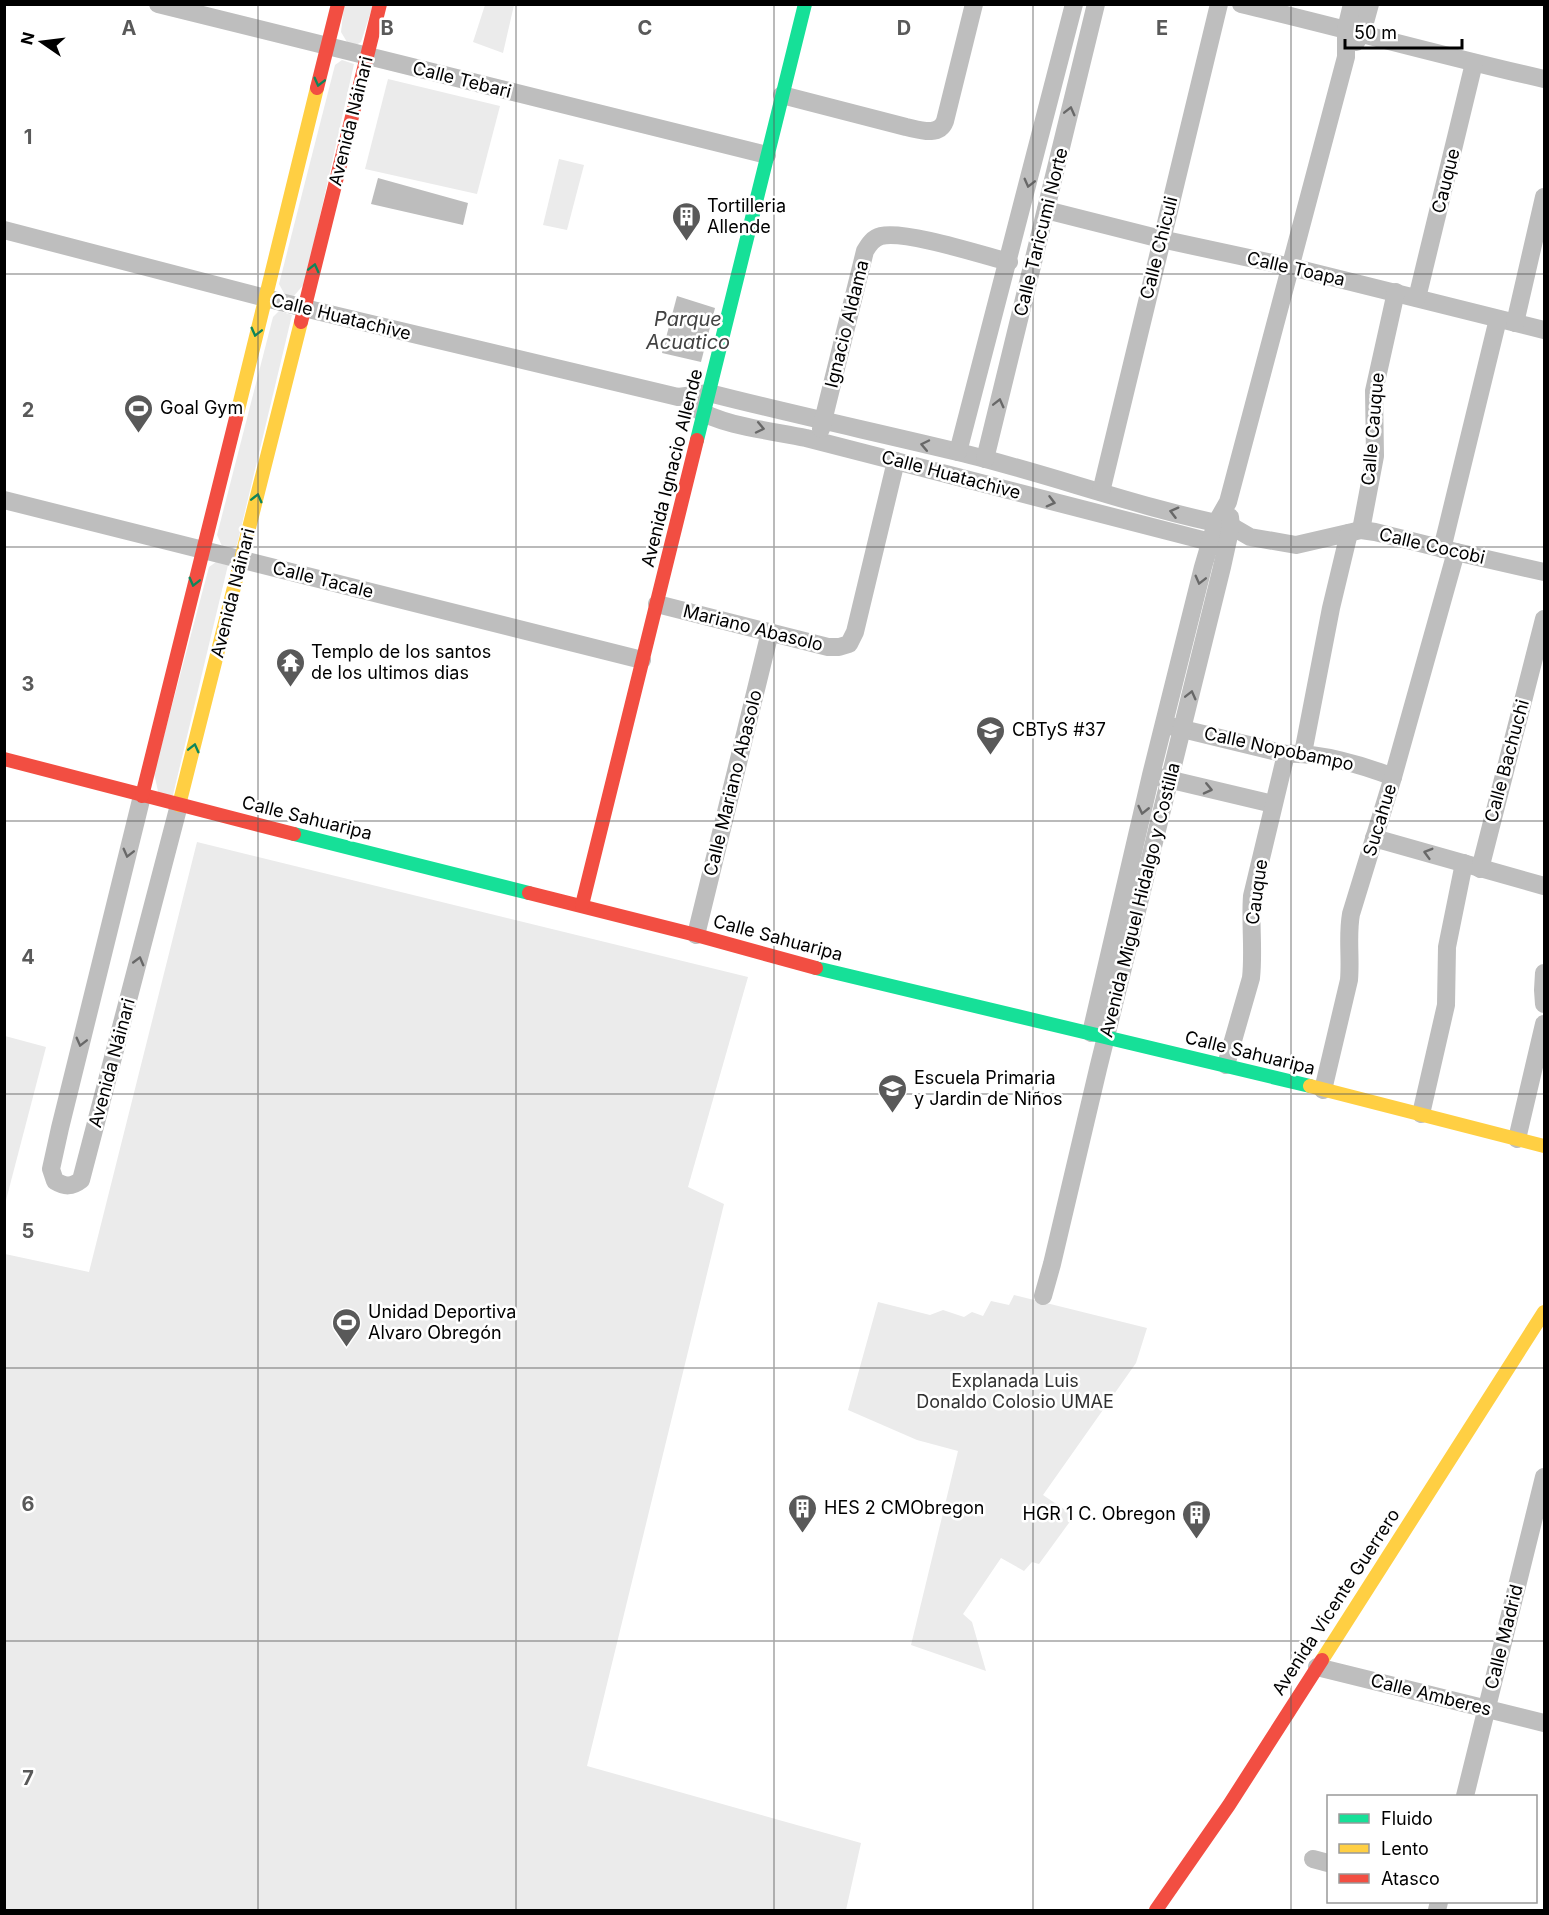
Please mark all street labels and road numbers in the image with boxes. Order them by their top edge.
street label: Avenida Náinari [324,54,377,188]
street label: Calle Tebari [411,57,514,102]
street label: Calle Taricumi Norte [1009,145,1072,318]
street label: Cauque [1427,146,1464,215]
street label: Calle Chiculi [1136,194,1181,302]
street label: Calle Toapa [1245,247,1347,290]
street label: Ignacio Aldama [820,258,873,390]
street label: Calle Huatachive [269,289,413,344]
street label: Avenida Ignacio Allende [637,367,706,569]
street label: Calle Cauque [1357,371,1388,486]
street label: Calle Huatachive [879,446,1023,503]
street label: Calle Cocobi [1377,523,1487,568]
street label: Avenida Náinari [206,526,259,660]
street label: Calle Tacale [270,557,376,602]
street label: Mariano Abasolo [681,600,825,655]
street label: Calle Mariano Abasolo [699,688,766,878]
street label: Calle Bachuchi [1480,697,1533,825]
street label: Calle Nopobampo [1202,722,1356,775]
street label: Avenida Miguel Hidalgo y Costilla [1095,760,1184,1040]
street label: Sucahue [1359,781,1400,859]
street label: Calle Sahuaripa [240,791,374,844]
street label: Cauque [1242,858,1271,926]
street label: Calle Sahuaripa [711,910,845,965]
street label: Avenida Náinari [84,996,139,1130]
street label: Calle Sahuaripa [1183,1026,1317,1079]
street label: Avenida Vicente Guerrero [1267,1505,1404,1699]
street label: Calle Madrid [1480,1582,1527,1692]
street label: Calle Amberes [1369,1669,1494,1720]

